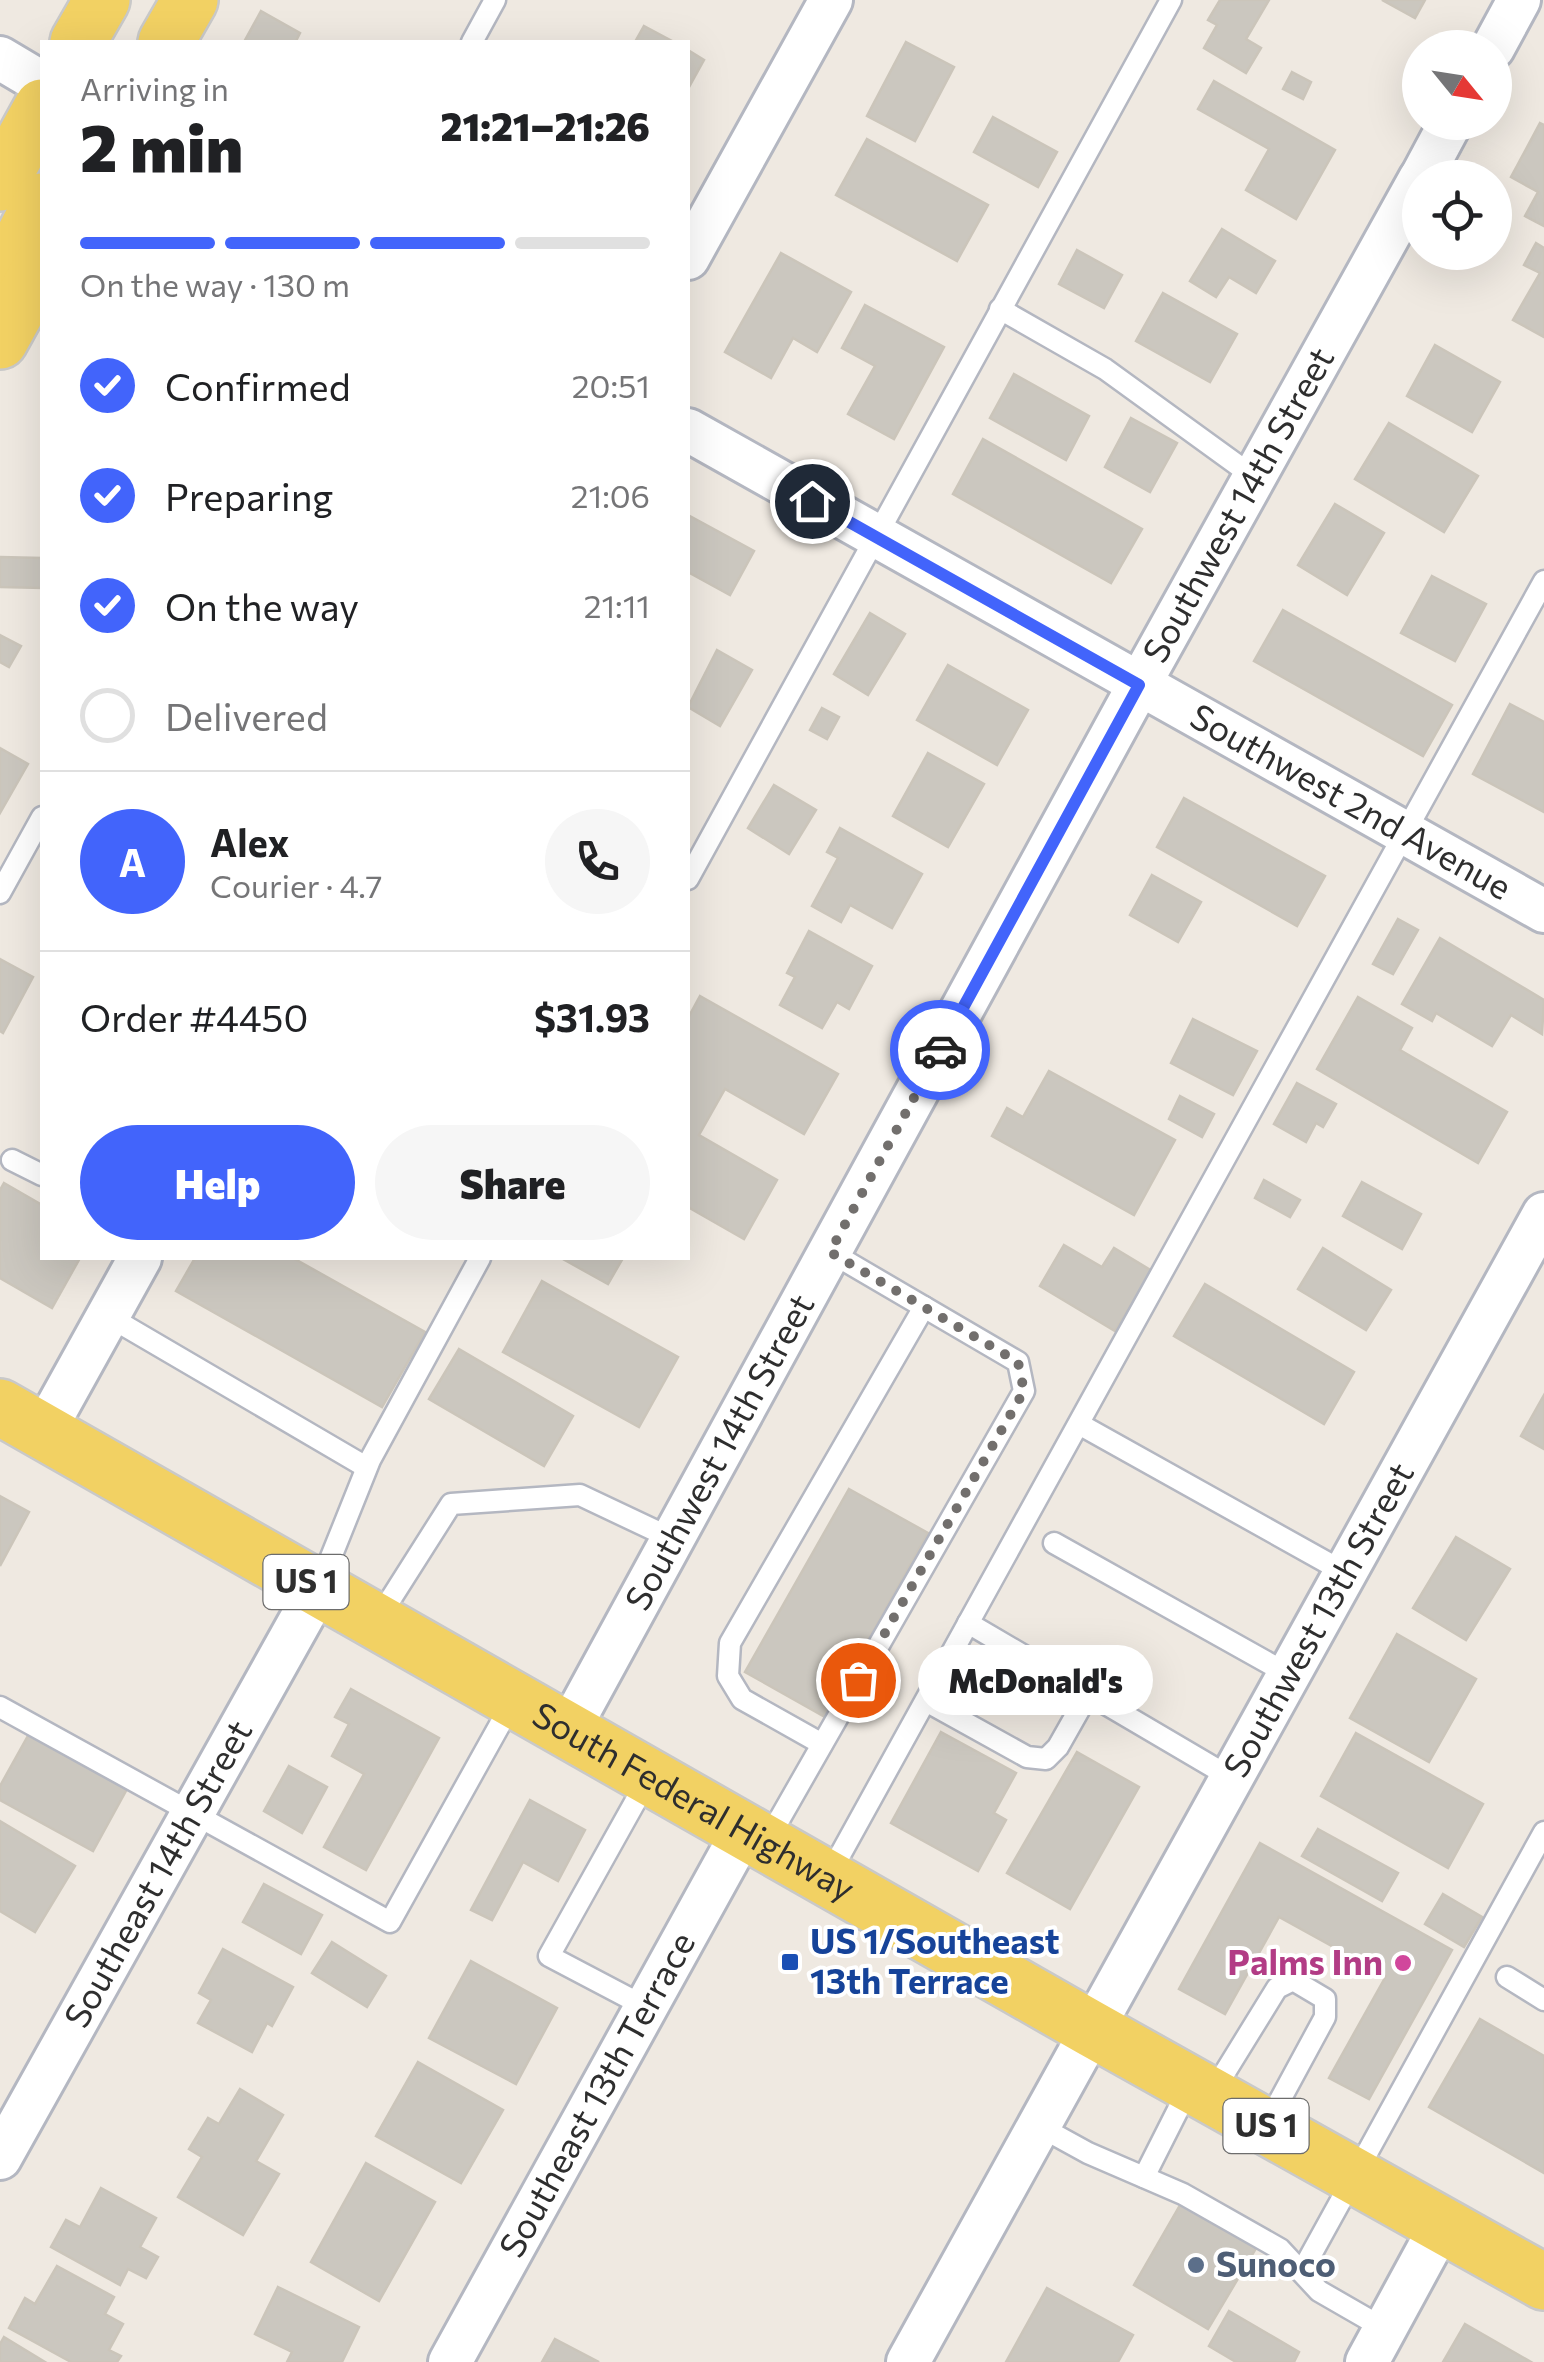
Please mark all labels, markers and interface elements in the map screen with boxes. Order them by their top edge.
north arrow [1402,30,1512,140]
map controls [1402,30,1512,270]
text: Arriving in [80,68,229,108]
text: 21:21–21:26 [441,102,650,149]
text: 2 min [80,106,243,185]
button: locate [1402,160,1512,270]
text: On the way · 130 m [80,264,350,304]
street label: Southwest 14th Street [1132,339,1341,669]
icon: check [80,358,135,413]
text: Confirmed [165,362,351,409]
text: 20:51 [572,365,650,405]
pin [770,459,855,544]
icon: check [80,468,135,523]
text: Preparing [165,472,333,519]
icon: home [785,474,840,529]
text: 21:06 [571,475,650,515]
icon: check [80,578,135,633]
text: On the way [165,582,359,629]
text: 21:11 [584,585,650,625]
text: Delivered [165,692,328,739]
street label: Southwest 2nd Avenue [1184,693,1520,907]
button: phone [545,809,650,914]
text: Alex [210,818,289,865]
text: A [119,838,146,885]
text: Courier · 4.7 [210,865,383,905]
text: Order #4450 [80,993,308,1040]
text: $31.93 [534,993,650,1040]
courier [890,1000,990,1100]
icon: car [913,1023,968,1078]
button: Help [80,1125,355,1240]
button: Share [375,1125,650,1240]
street label: Southwest 14th Street [614,1286,821,1617]
street label: Southwest 13th Street [1212,1454,1421,1784]
road number: US 1 [264,1555,348,1609]
pin [816,1638,901,1723]
callout: McDonald's [918,1645,1153,1715]
icon: bag [831,1653,886,1708]
text: McDonald's [948,1660,1123,1700]
street label: South Federal Highway [526,1691,863,1909]
street label: Southeast 14th Street [53,1712,259,2034]
place label: US 1/Southeast 13th Terrace [810,1918,1060,2001]
street label: Southeast 13th Terrace [488,1924,702,2264]
place label: Palms Inn [1227,1939,1383,1982]
marker: US 1/Southeast 13th Terrace [779,1951,801,1973]
marker: Palms Inn [1392,1952,1414,1974]
road number: US 1 [1224,2099,1308,2153]
place label: Sunoco [1216,2241,1336,2284]
marker: Sunoco [1185,2254,1207,2276]

